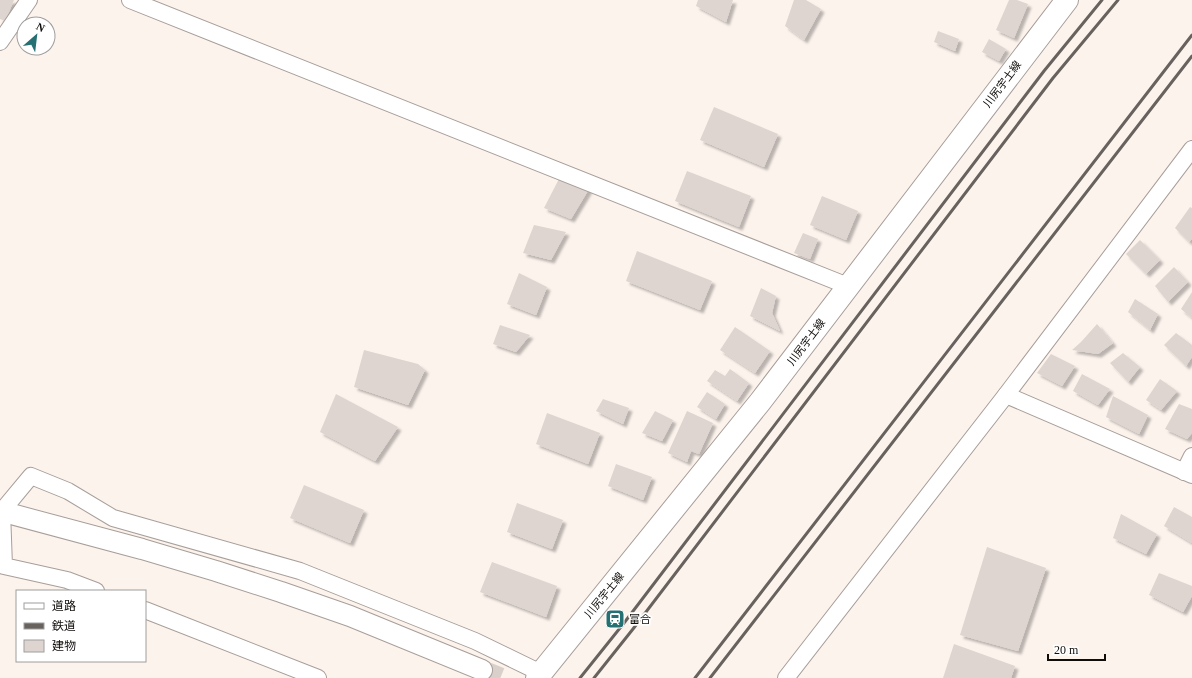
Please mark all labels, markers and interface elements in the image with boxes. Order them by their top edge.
north arrow [16,16,56,56]
text: N [34,20,47,34]
street label: 川尻宇土線 [981,58,1023,110]
street label: 川尻宇土線 [785,316,827,368]
street label: 川尻宇土線 [582,570,626,620]
legend [16,590,146,662]
text: 道路 [52,599,76,613]
station icon: 富合 [604,608,626,630]
place label: 富合 [629,613,651,625]
text: 鉄道 [52,619,76,633]
scale bar [1048,636,1105,662]
text: 建物 [52,639,76,653]
text: 20 m [1054,643,1079,657]

